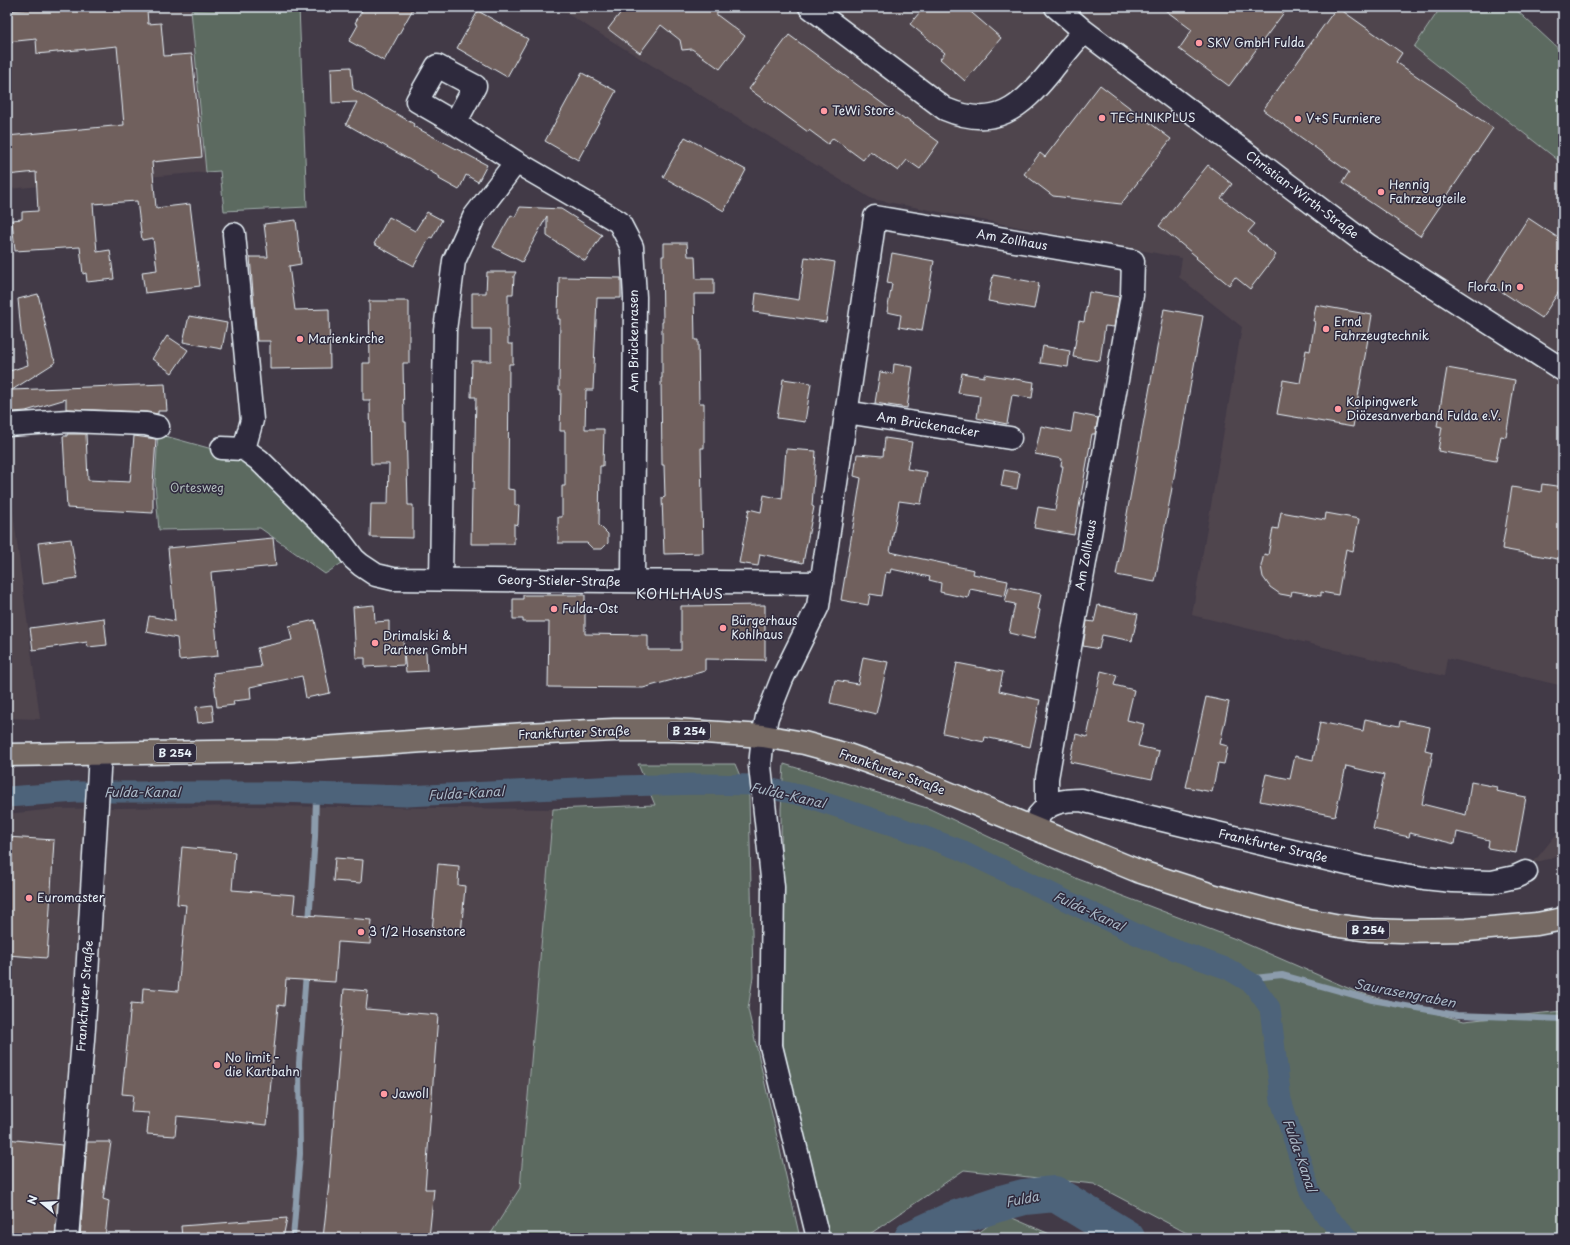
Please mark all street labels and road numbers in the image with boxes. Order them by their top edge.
street label: Christian-Wirth-Straße [1242,146,1363,243]
street label: Am Zollhaus [975,224,1049,254]
street label: Am Brückenrasen [624,289,642,393]
street label: Am Brückenacker [876,407,981,441]
street label: Am Zollhaus [1070,518,1100,592]
street label: Georg-Stieler-Straße [497,570,621,590]
street label: Frankfurter Straße [518,721,630,743]
road number: B 254 [668,722,710,740]
road number: B 254 [154,744,196,762]
street label: Frankfurter Straße [837,744,948,799]
street label: Frankfurter Straße [1217,824,1330,866]
road number: B 254 [1347,921,1389,939]
street label: Frankfurter Straße [71,940,97,1052]

